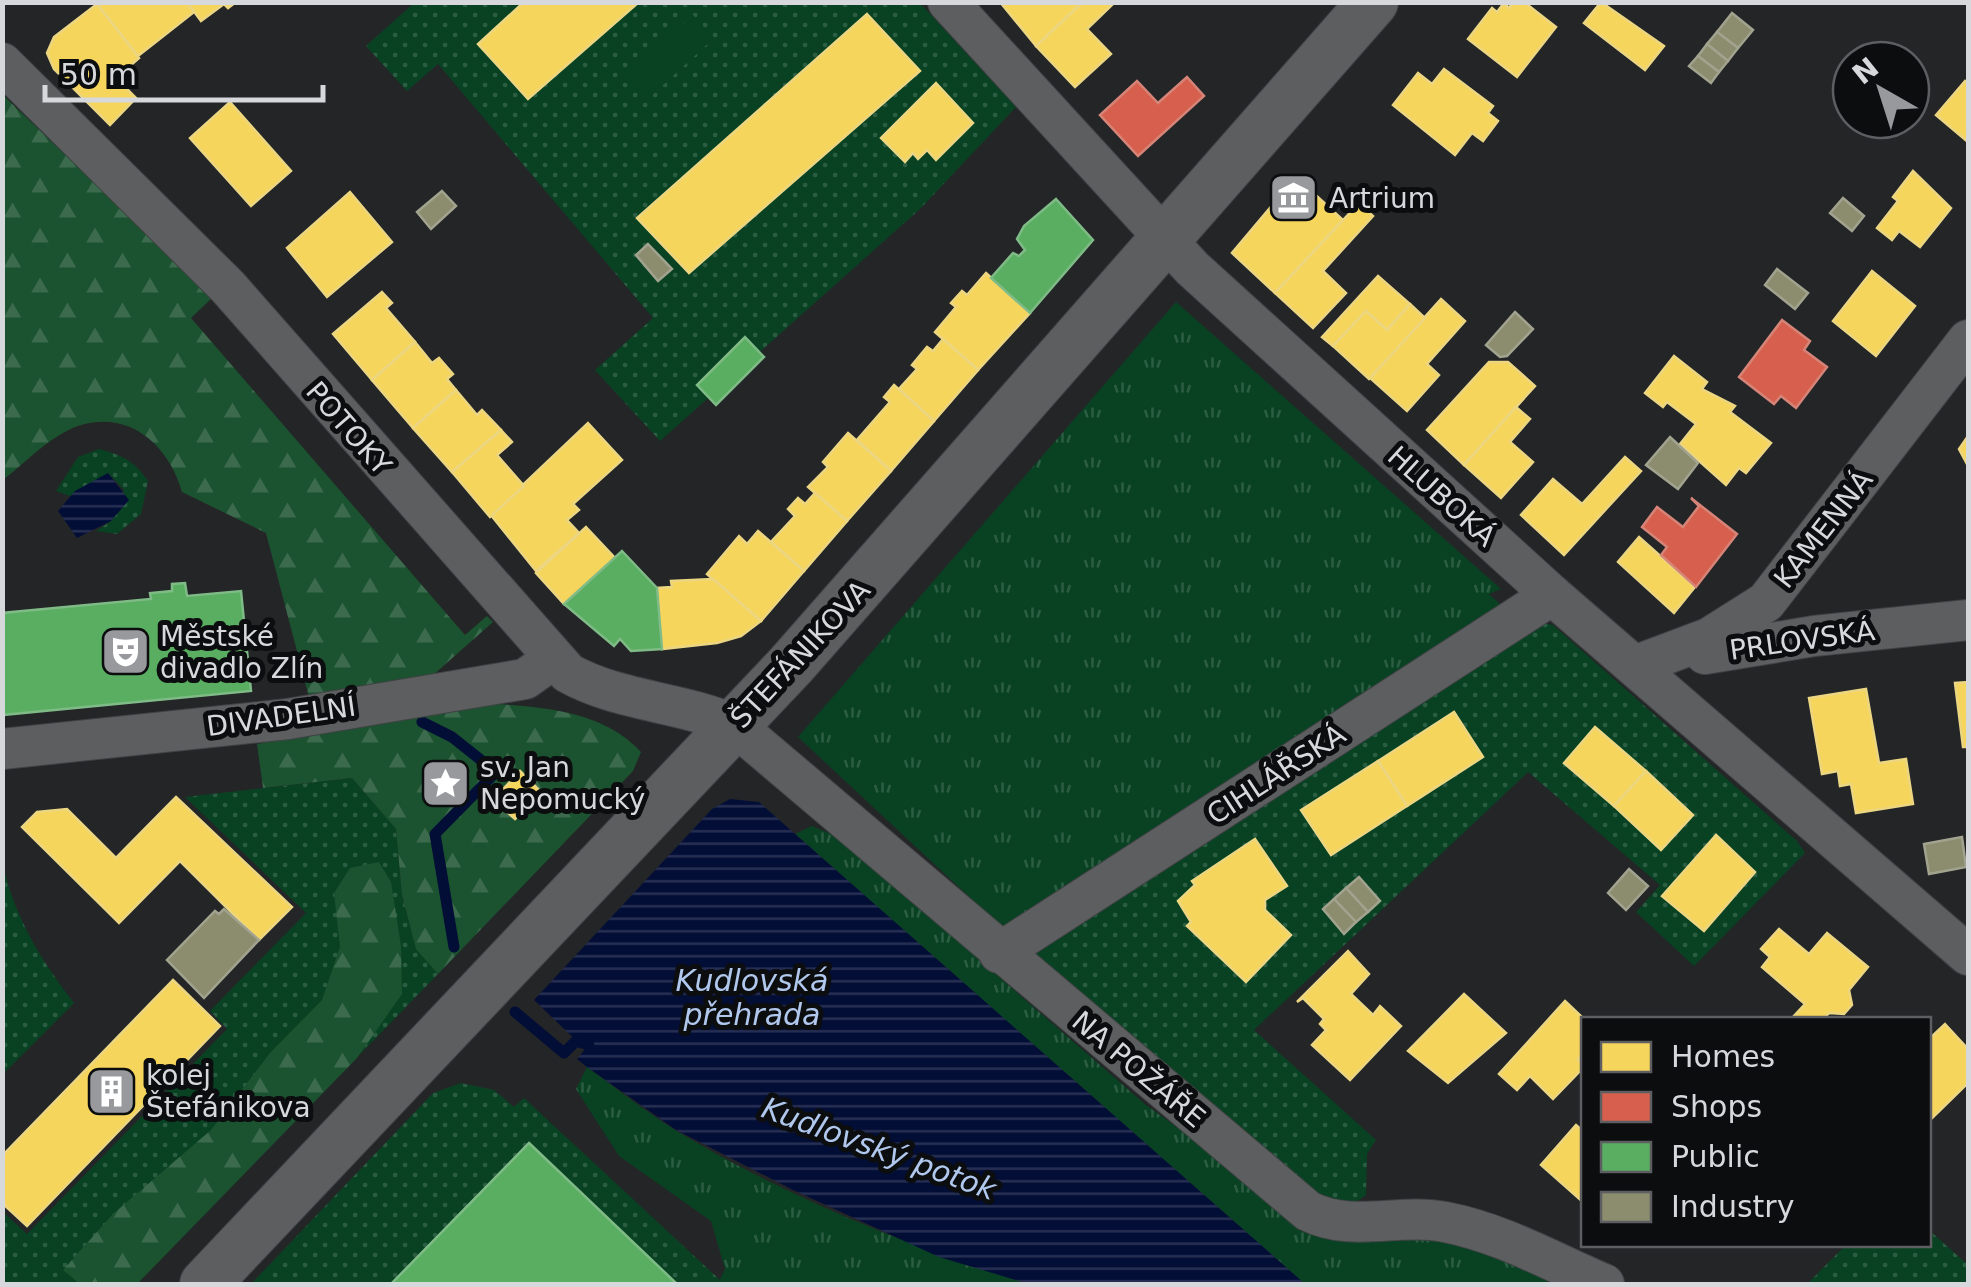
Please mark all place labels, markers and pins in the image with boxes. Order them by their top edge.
museum icon: Artrium [1268,172,1320,224]
place label: Artrium [1329,182,1435,215]
place label: Městské divadlo Zlín [160,620,323,685]
theatre icon: Městské divadlo Zlín [99,626,151,678]
place label: sv. Jan Nepomucký [480,751,645,816]
place icon: sv. Jan Nepomucký [419,757,471,809]
place label: kolej Štefánikova [146,1059,311,1124]
building icon: kolej Štefánikova [85,1065,137,1117]

